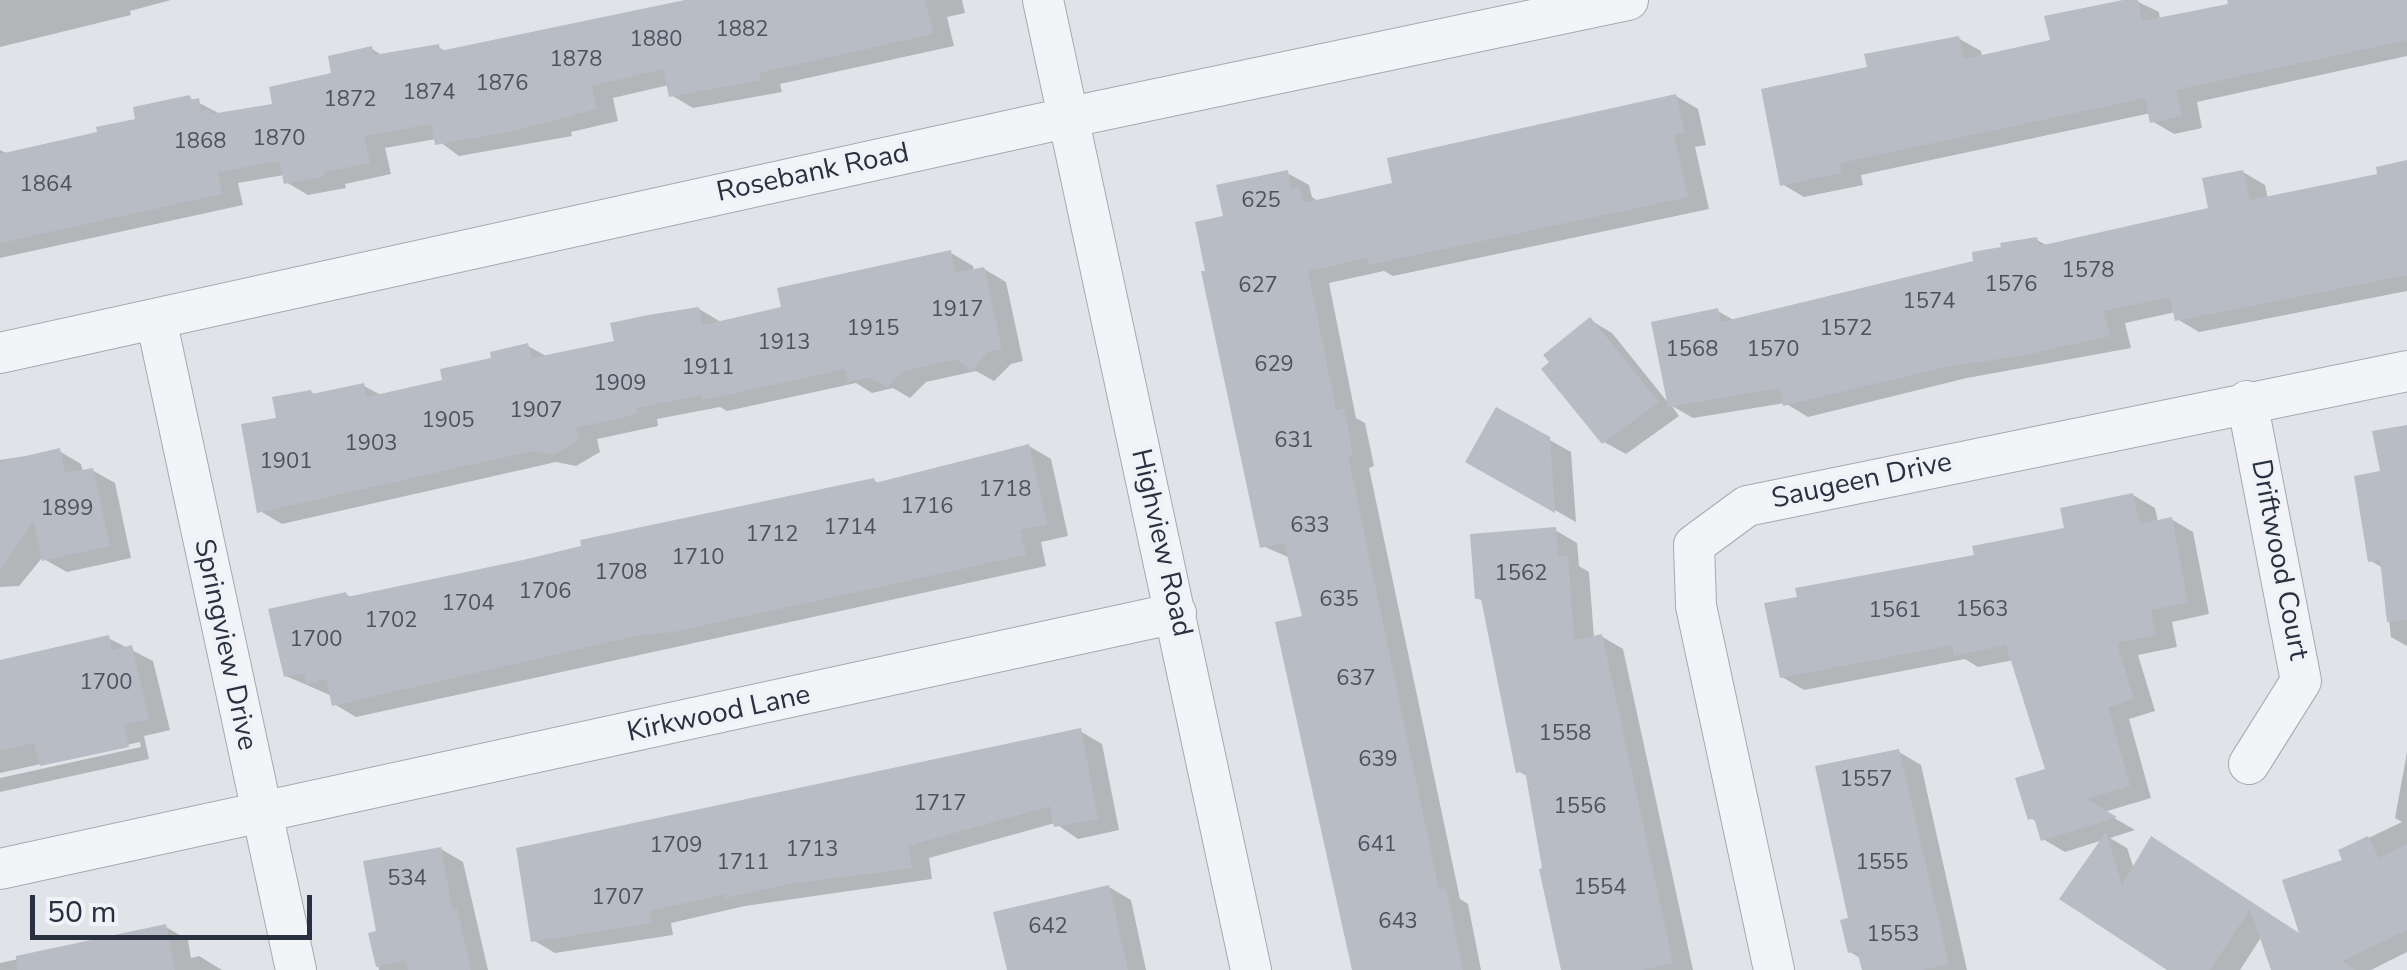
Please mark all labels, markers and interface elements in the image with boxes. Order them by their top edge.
house number: 1882 [716,18,768,44]
house number: 1880 [630,28,682,54]
house number: 1878 [550,48,602,74]
house number: 1876 [476,72,528,98]
house number: 1874 [403,81,455,107]
house number: 1872 [324,88,376,114]
house number: 1870 [253,127,305,153]
house number: 1868 [174,130,226,156]
street label: Rosebank Road [714,137,912,211]
house number: 1864 [20,173,72,199]
house number: 625 [1241,189,1281,215]
house number: 1578 [2062,259,2114,285]
house number: 1576 [1985,273,2037,299]
house number: 627 [1238,274,1278,300]
house number: 1574 [1903,290,1955,316]
house number: 1917 [931,298,983,324]
house number: 1915 [847,317,899,343]
house number: 1572 [1820,317,1872,343]
house number: 1913 [758,331,810,357]
house number: 1568 [1666,338,1718,364]
house number: 1570 [1747,338,1799,364]
house number: 629 [1254,353,1294,379]
house number: 1911 [682,356,734,382]
house number: 1909 [594,372,646,398]
house number: 1907 [510,399,562,425]
house number: 1905 [422,409,474,435]
house number: 631 [1274,429,1314,455]
house number: 1903 [345,432,397,458]
street label: Highview Road [1122,446,1198,640]
street label: Saugeen Drive [1769,446,1955,518]
house number: 1901 [260,450,312,476]
street label: Driftwood Court [2242,457,2314,663]
house number: 1718 [979,478,1031,504]
house number: 1716 [901,495,953,521]
house number: 1899 [41,497,93,523]
house number: 633 [1290,514,1330,540]
house number: 1714 [824,516,876,542]
house number: 1712 [746,523,798,549]
street label: Springview Drive [185,536,263,754]
house number: 1710 [672,546,724,572]
house number: 1708 [595,561,647,587]
house number: 1562 [1495,562,1547,588]
house number: 1706 [519,580,571,606]
house number: 635 [1319,588,1359,614]
house number: 1704 [442,592,494,618]
house number: 1563 [1956,598,2008,624]
house number: 1561 [1869,599,1921,625]
house number: 1702 [365,609,417,635]
house number: 1700 [290,628,342,654]
house number: 637 [1336,667,1376,693]
house number: 1700 [80,671,132,697]
street label: Kirkwood Lane [624,679,814,751]
house number: 1558 [1539,722,1591,748]
house number: 639 [1358,748,1398,774]
house number: 1557 [1840,768,1892,794]
house number: 1717 [914,792,966,818]
house number: 1556 [1554,795,1606,821]
house number: 641 [1357,833,1397,859]
house number: 1709 [650,834,702,860]
house number: 1713 [786,838,838,864]
house number: 1711 [717,851,769,877]
house number: 1555 [1856,851,1908,877]
house number: 534 [387,867,427,893]
scale bar [35,875,318,937]
house number: 1554 [1574,876,1626,902]
house number: 1707 [592,886,644,912]
text: 50 m [47,892,116,933]
house number: 643 [1378,910,1418,936]
house number: 642 [1028,915,1068,941]
house number: 1553 [1867,923,1919,949]

